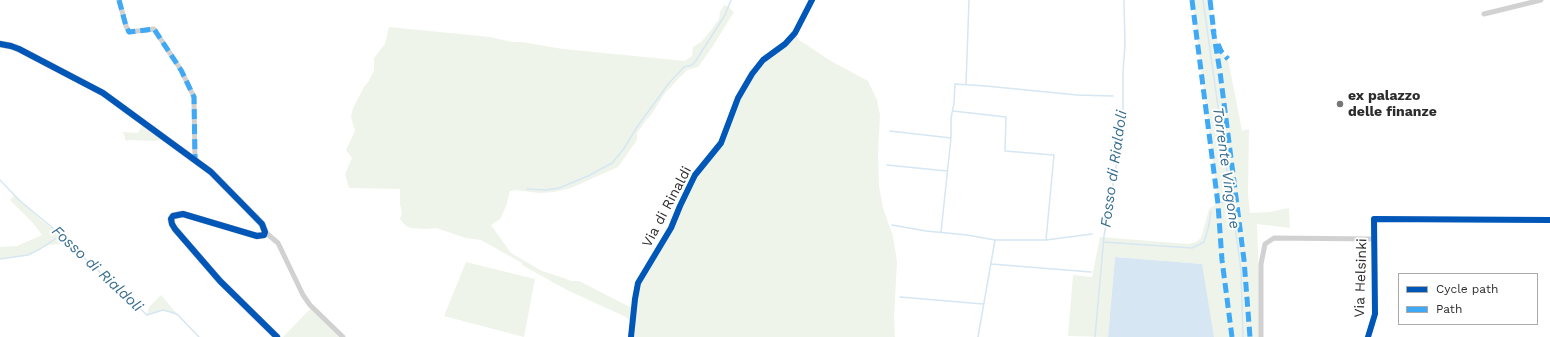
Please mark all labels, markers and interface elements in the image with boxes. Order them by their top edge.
place label: ex palazzo delle finanze [1348,88,1437,120]
marker: ex palazzo delle finanze [1335,99,1345,109]
water label: Torrente Vingone [1209,106,1243,230]
water label: Fosso di Rialdoli [1097,109,1131,229]
street label: Via di Rinaldi [639,164,695,250]
water label: Fosso di Rialdoli [48,222,146,316]
street label: Via Helsinki [1351,238,1371,318]
legend [1398,273,1538,325]
text: Cycle path [1436,282,1498,296]
text: Path [1436,302,1462,316]

